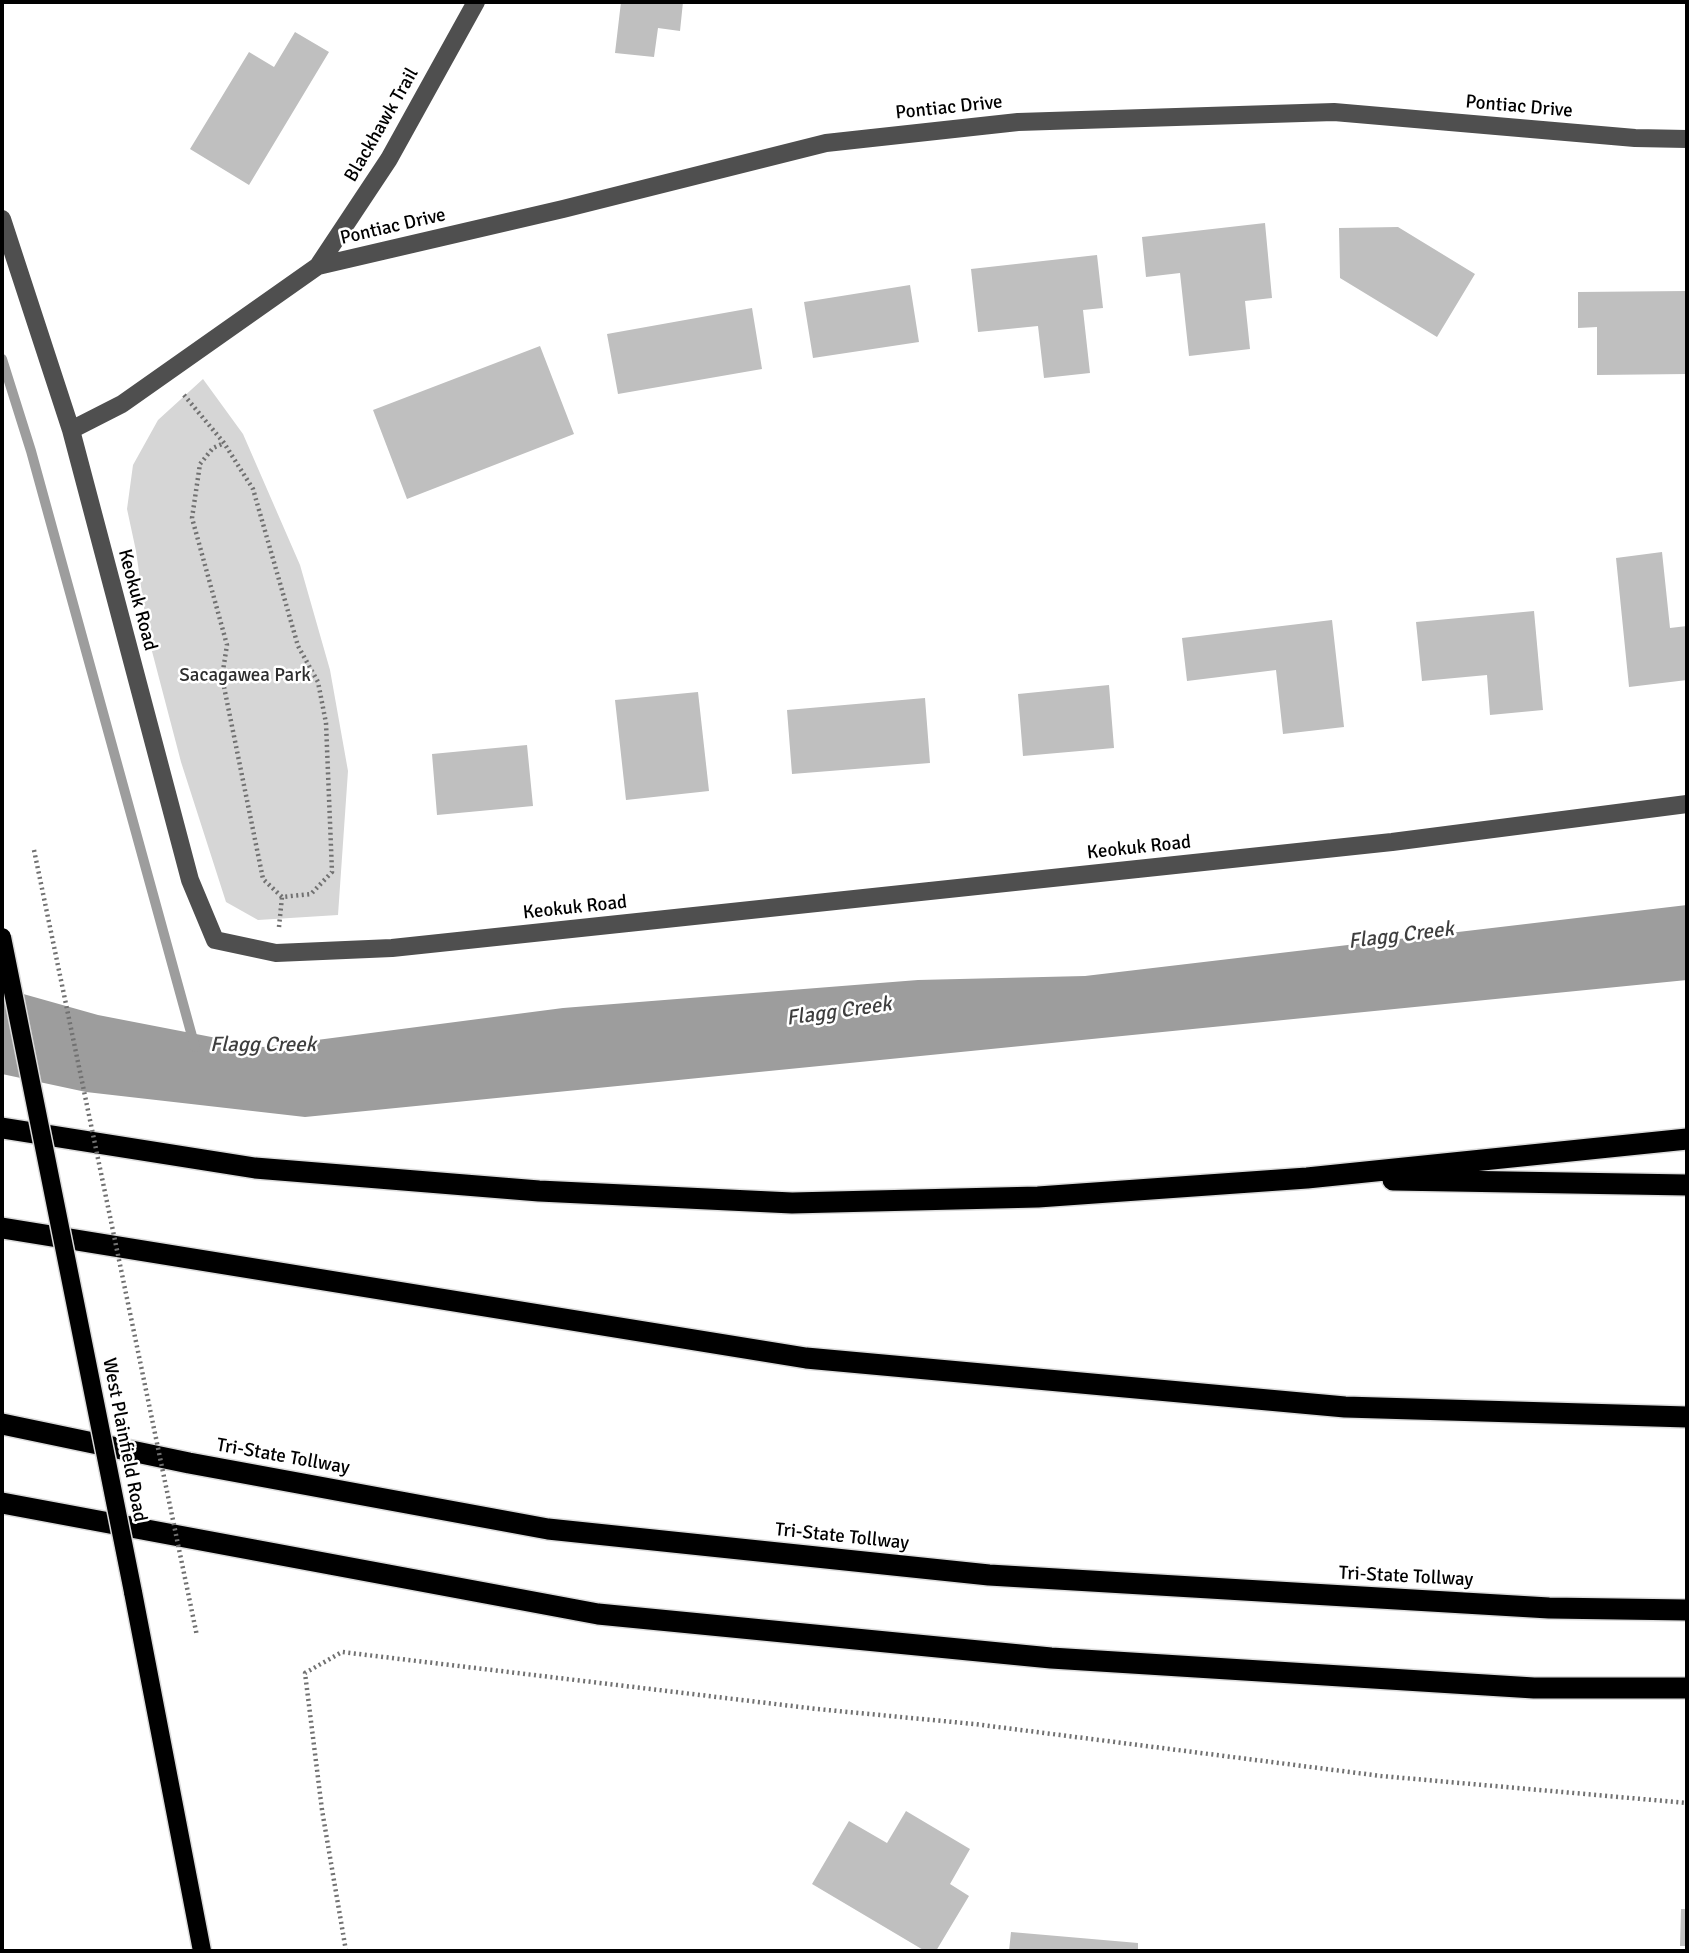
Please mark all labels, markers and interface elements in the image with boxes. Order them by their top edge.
street label: Blackhawk Trail [340,64,424,186]
street label: Pontiac Drive [894,91,1004,125]
street label: Pontiac Drive [1464,91,1574,123]
street label: Pontiac Drive [338,204,448,250]
street label: Keokuk Road [112,547,162,653]
park label: Sacagawea Park [179,665,311,687]
street label: Keokuk Road [1086,831,1192,865]
street label: Keokuk Road [522,891,628,925]
water label: Flagg Creek [1347,917,1455,955]
water label: Flagg Creek [785,992,893,1032]
water label: Flagg Creek [210,1032,316,1058]
street label: West Plainfield Road [97,1356,151,1524]
street label: Tri-State Tollway [215,1434,351,1480]
street label: Tri-State Tollway [774,1519,910,1555]
street label: Tri-State Tollway [1338,1562,1474,1592]

